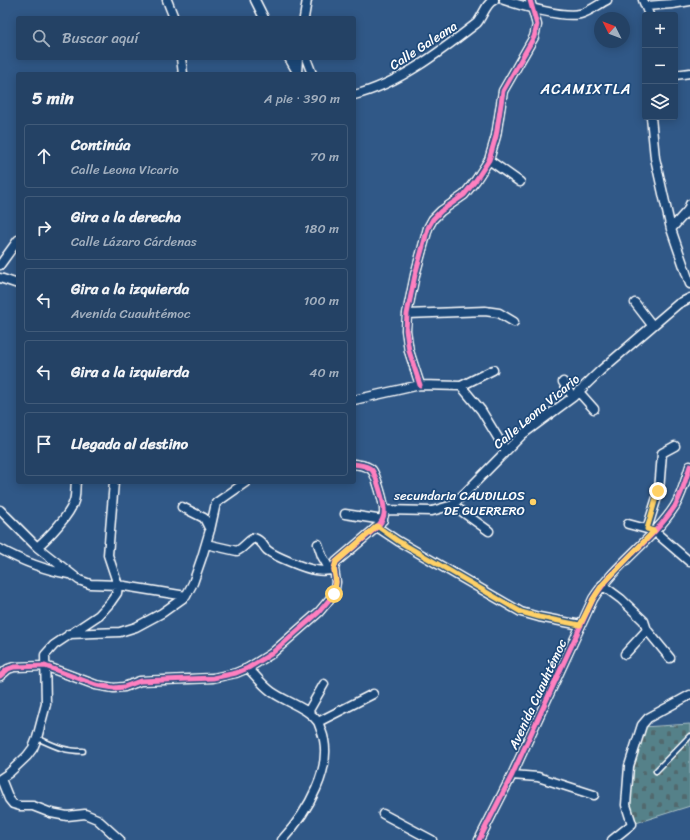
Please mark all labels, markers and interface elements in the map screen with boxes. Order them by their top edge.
north arrow [594,12,630,48]
map controls [642,12,678,120]
button: + [642,12,678,48]
street label: Calle Galeana [385,15,462,76]
search box [16,16,356,60]
text: Buscar aquí [62,25,139,51]
icon: search [30,27,52,49]
button: − [642,48,678,84]
district label: ACAMIXTLA [539,76,632,102]
text: 5 min [32,83,74,113]
button: layers [642,84,678,120]
text: A pie · 390 m [264,87,340,110]
text: Continúa [71,132,130,158]
icon: ahead [33,145,55,167]
text: 70 m [310,145,339,168]
text: Calle Leona Vicario [71,158,179,181]
text: Gira a la derecha [71,204,181,230]
icon: right [33,217,55,239]
text: 180 m [304,217,339,240]
text: Calle Lázaro Cárdenas [71,230,197,253]
text: Gira a la izquierda [71,276,189,302]
icon: left [33,289,55,311]
text: 100 m [304,289,339,312]
text: Avenida Cuauhtémoc [71,302,190,325]
text: Gira a la izquierda [71,359,189,385]
icon: left [33,361,55,383]
text: 40 m [309,361,339,384]
street label: Calle Leona Vicario [488,368,585,455]
text: Llegada al destino [71,431,188,457]
icon: arrive [33,433,55,455]
route end [649,482,667,500]
place label: secundaria CAUDILLOS DE GUERRERO [393,484,525,522]
marker: secundaria CAUDILLOS DE GUERRERO [528,497,538,507]
route start [325,585,343,603]
street label: Avenida Cuauhtémoc [501,635,573,754]

